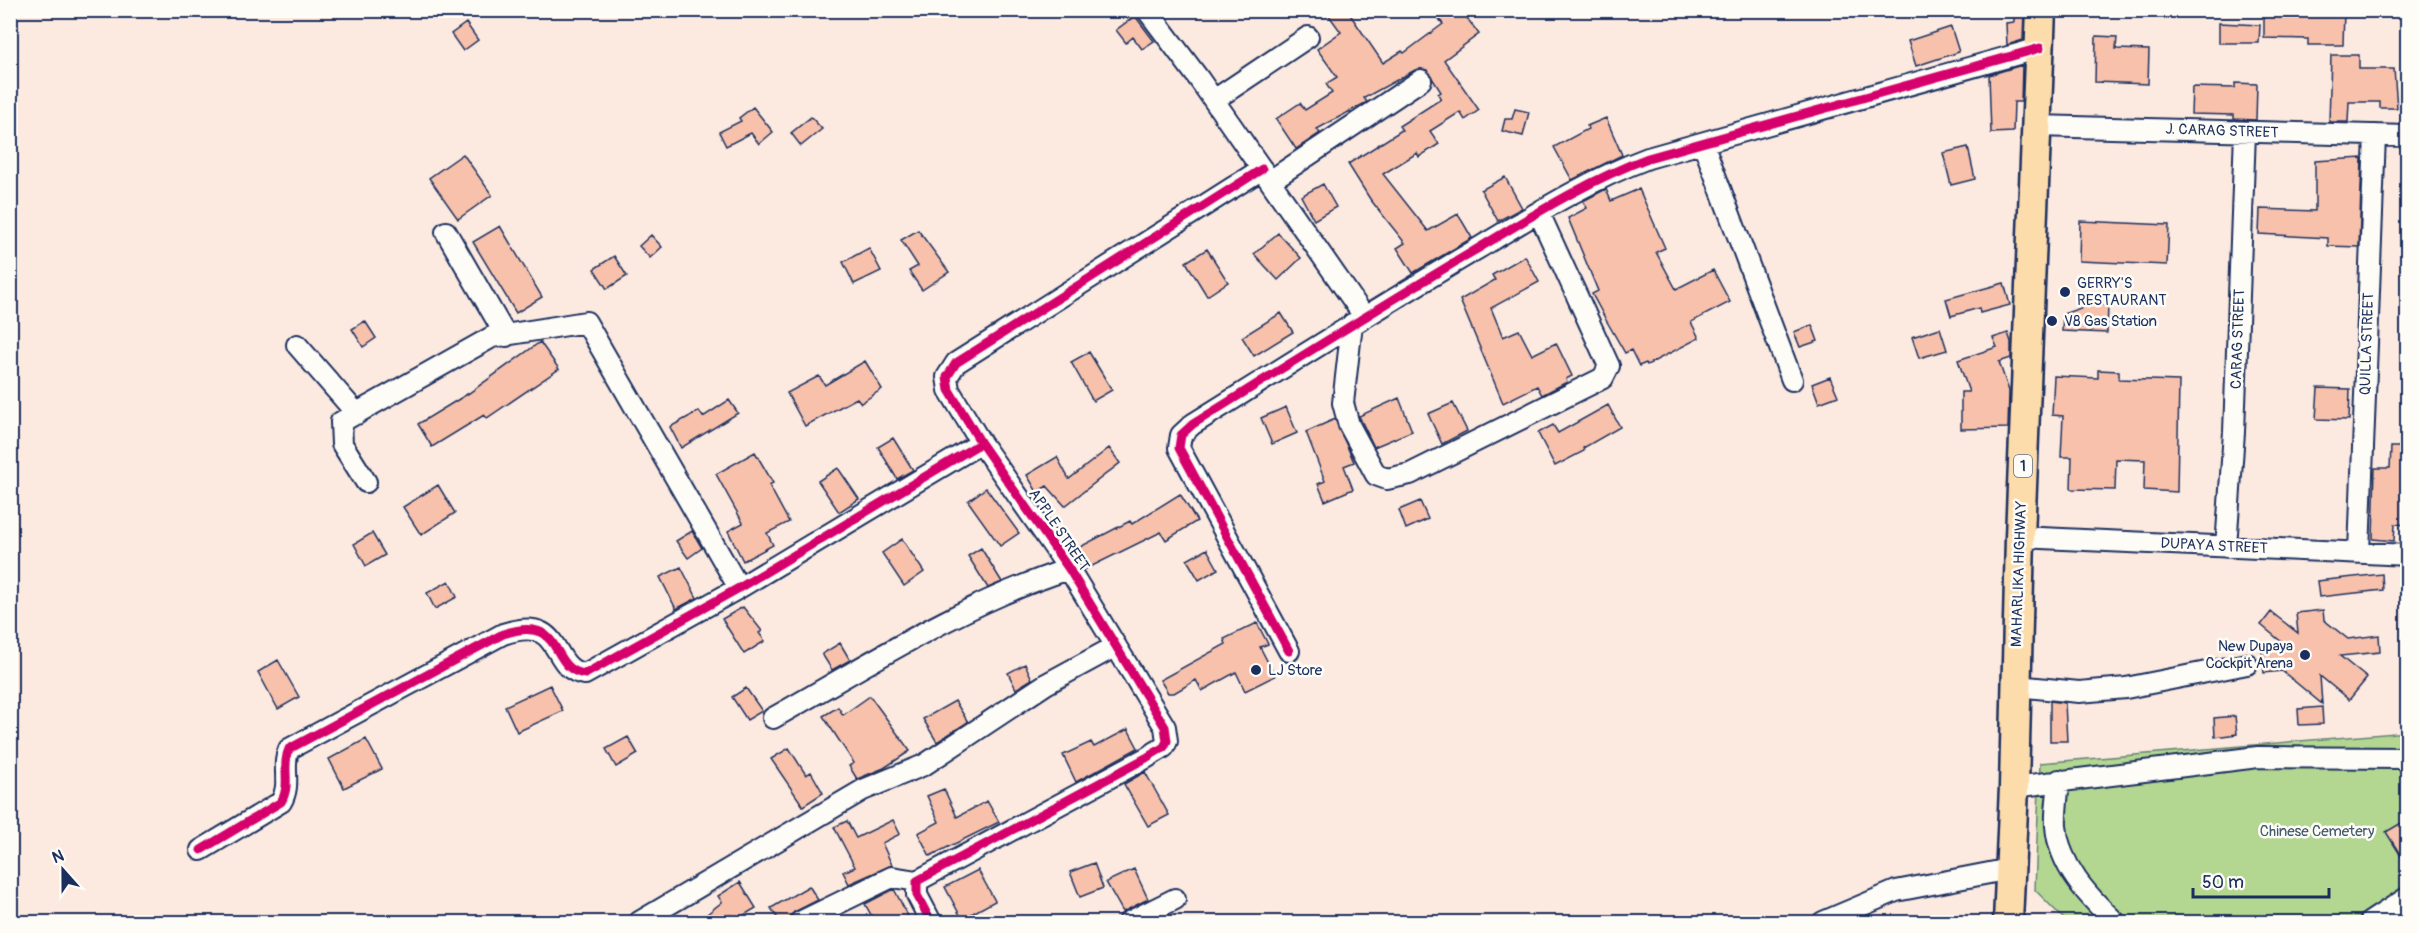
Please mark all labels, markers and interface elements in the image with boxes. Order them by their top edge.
street label: J. CARAG STREET [2165,120,2279,142]
place label: GERRY'S RESTAURANT [2077,274,2167,310]
marker: GERRY'S RESTAURANT [2058,285,2072,299]
street label: CARAG STREET [2227,289,2249,389]
street label: QUILLA STREET [2356,292,2378,396]
place label: V8 Gas Station [2064,312,2157,331]
marker: V8 Gas Station [2045,314,2059,328]
road number: 1 [2014,455,2032,477]
street label: APPLE STREET [1024,485,1094,575]
street label: MAHARLIKA HIGHWAY [2007,500,2031,647]
street label: DUPAYA STREET [2160,534,2268,558]
place label: New Dupaya Cockpit Arena [2205,637,2293,673]
marker: New Dupaya Cockpit Arena [2298,648,2312,662]
place label: LJ Store [1268,661,1323,680]
marker: LJ Store [1249,663,1263,677]
park label: Chinese Cemetery [2260,822,2375,841]
north arrow [33,840,93,900]
text: N [49,846,67,868]
scale bar [2193,861,2330,899]
text: 50 m [2202,871,2244,894]

